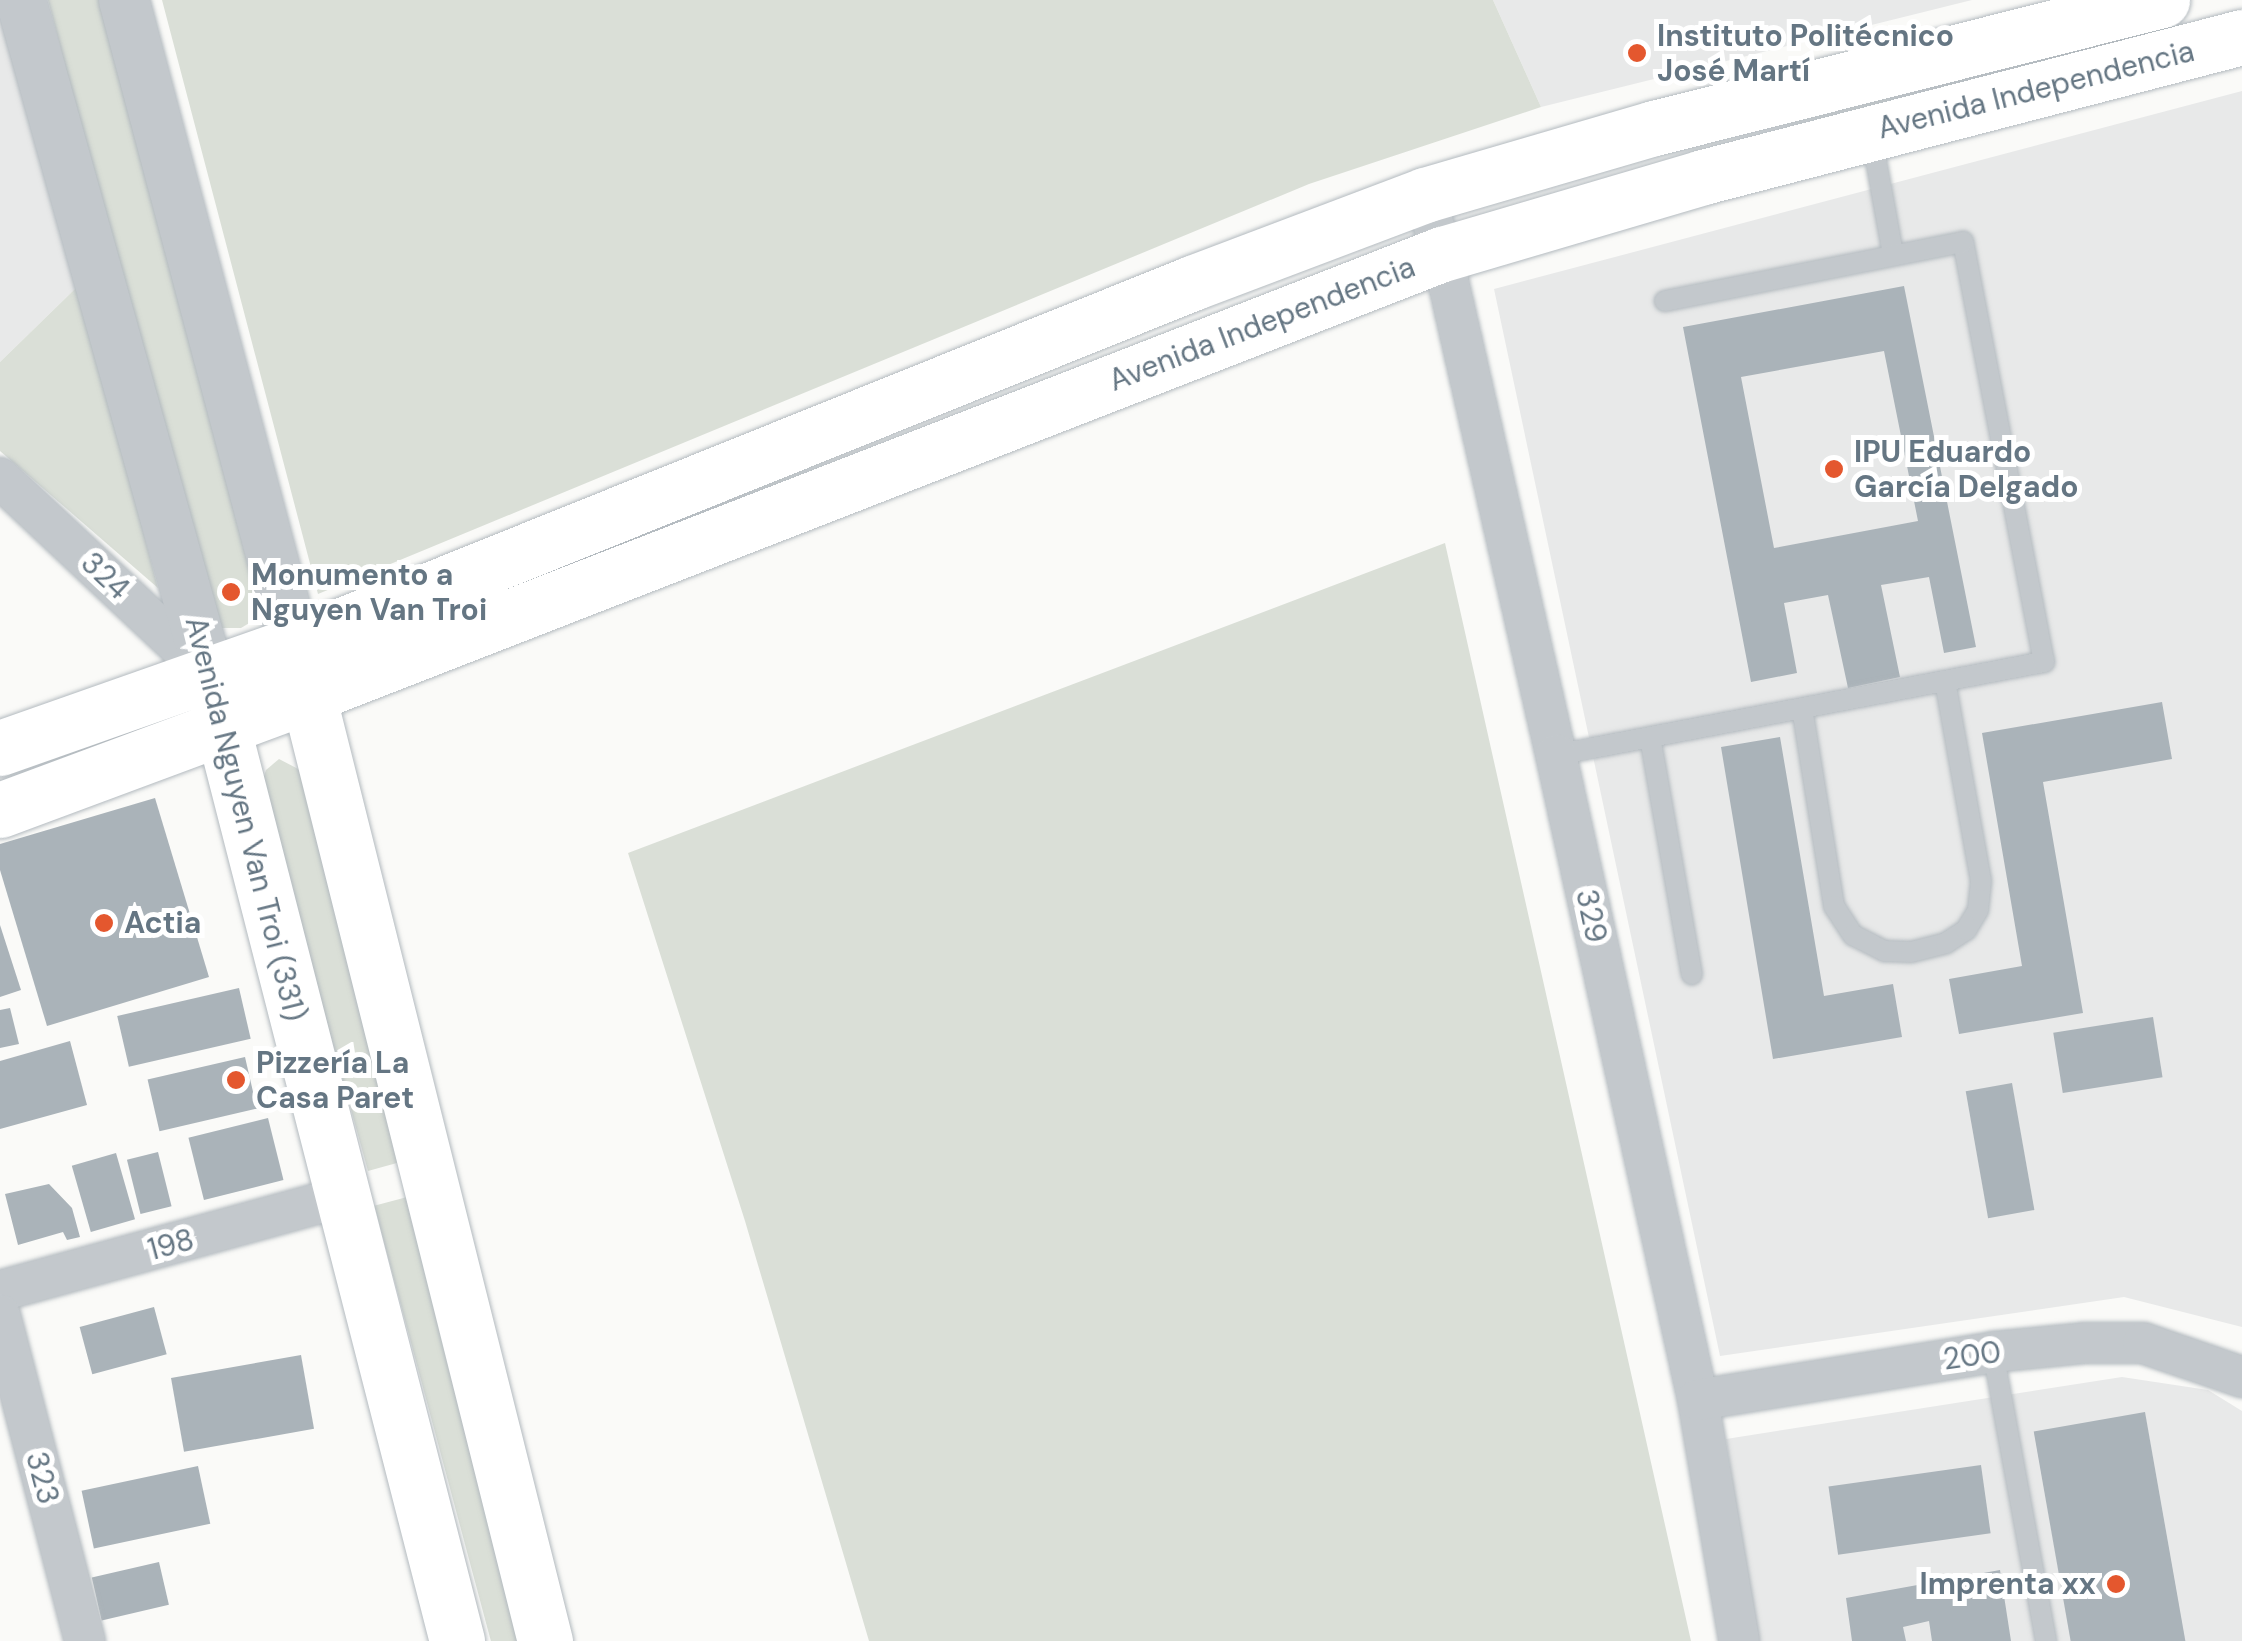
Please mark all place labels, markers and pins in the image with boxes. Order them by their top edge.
place label: Instituto Politécnico José Martí [1657,18,1954,88]
marker: Instituto Politécnico José Martí [1626,42,1648,64]
place label: IPU Eduardo García Delgado [1854,434,2078,504]
marker: IPU Eduardo García Delgado [1823,458,1845,480]
place label: Monumento a Nguyen Van Troi [251,557,487,628]
marker: Monumento a Nguyen Van Troi [220,581,242,603]
place label: Actia [124,905,201,941]
marker: Actia [93,912,115,934]
place label: Pizzería La Casa Paret [256,1045,414,1116]
marker: Pizzería La Casa Paret [225,1069,247,1091]
place label: Imprenta xx [1919,1566,2096,1602]
marker: Imprenta xx [2105,1573,2127,1595]

